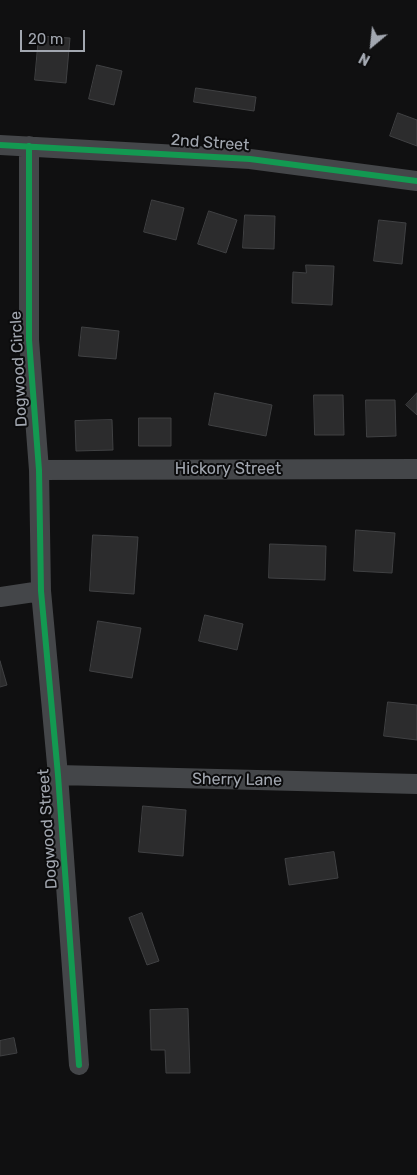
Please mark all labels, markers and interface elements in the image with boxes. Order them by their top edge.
scale bar [22,20,88,52]
north arrow [347,20,397,70]
text: 20 m [28,30,63,48]
text: N [356,49,373,69]
street label: 2nd Street [170,131,250,155]
street label: Dogwood Circle [6,310,32,428]
street label: Hickory Street [175,459,281,479]
street label: Dogwood Street [34,768,62,890]
street label: Sherry Lane [192,770,282,790]

